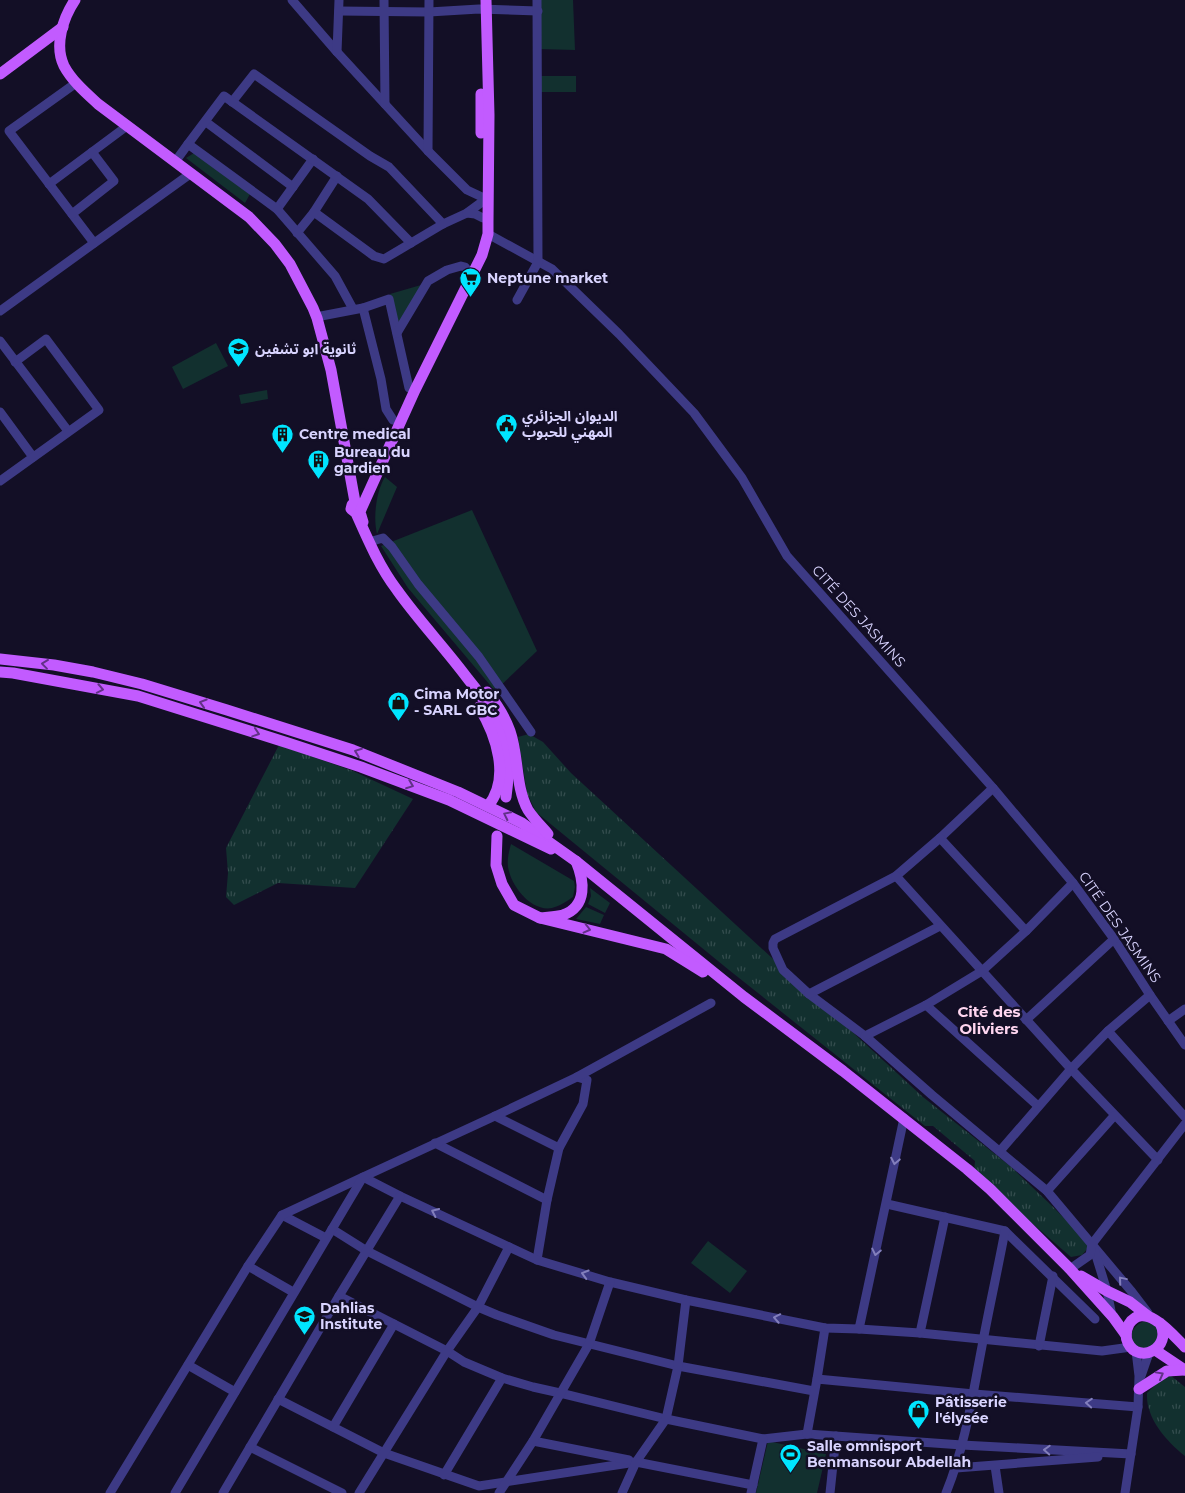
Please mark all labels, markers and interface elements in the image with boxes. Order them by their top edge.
supermarket icon: Neptune market [459,266,483,297]
place label: Neptune market [487,269,608,287]
school or university icon: ثانوية ابو تشفين [227,337,251,368]
place label: ثانوية ابو تشفين [255,340,357,358]
place label: الديوان الجزائري المهني للحبوب [522,407,618,443]
public building icon: الديوان الجزائري المهني للحبوب [494,412,518,443]
building icon: Centre medical [271,422,295,453]
place label: Centre medical [299,425,411,443]
place label: Bureau du gardien [334,443,410,477]
building icon: Bureau du gardien [306,448,330,479]
street label: CITÉ DES JASMINS [808,561,910,671]
one-way arrow [41,659,49,670]
one-way arrow [95,683,104,693]
place label: Cima Motor - SARL GBC [414,685,499,719]
shop icon: Cima Motor - SARL GBC [386,690,410,721]
one-way arrow [199,698,207,708]
one-way arrow [251,727,260,737]
one-way arrow [354,748,362,758]
one-way arrow [405,779,414,789]
one-way arrow [503,811,512,822]
street label: CITÉ DES JASMINS [1075,868,1165,986]
one-way arrow [582,923,591,934]
district label: Cité des Oliviers [957,1002,1021,1038]
one-way arrow [890,1157,901,1166]
one-way arrow [431,1208,440,1219]
one-way arrow [871,1247,882,1256]
one-way arrow [581,1270,589,1280]
one-way arrow [1120,1277,1128,1286]
place label: Dahlias Institute [320,1299,383,1333]
school or university icon: Dahlias Institute [292,1304,316,1335]
one-way arrow [773,1314,782,1324]
one-way arrow [1155,1371,1164,1381]
place label: Pâtisserie l'élysée [935,1393,1007,1427]
shop icon: Pâtisserie l'élysée [907,1398,931,1429]
one-way arrow [1085,1398,1093,1409]
place label: Salle omnisport Benmansour Abdellah [807,1437,971,1471]
sports icon: Salle omnisport Benmansour Abdellah [779,1442,803,1473]
one-way arrow [1043,1444,1051,1455]

